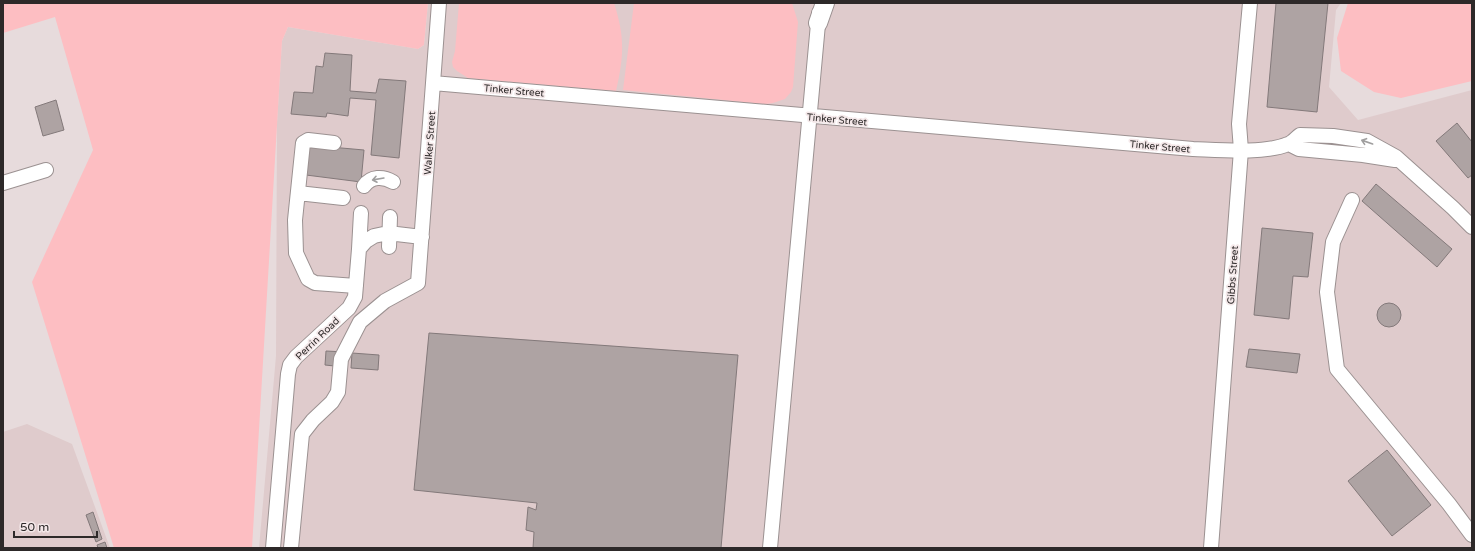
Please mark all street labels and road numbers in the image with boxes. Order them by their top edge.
street label: Tinker Street [483,82,545,100]
street label: Walker Street [422,111,438,175]
street label: Tinker Street [806,111,868,129]
street label: Tinker Street [1129,138,1191,156]
street label: Gibbs Street [1225,245,1241,305]
street label: Perrin Road [293,315,342,363]

